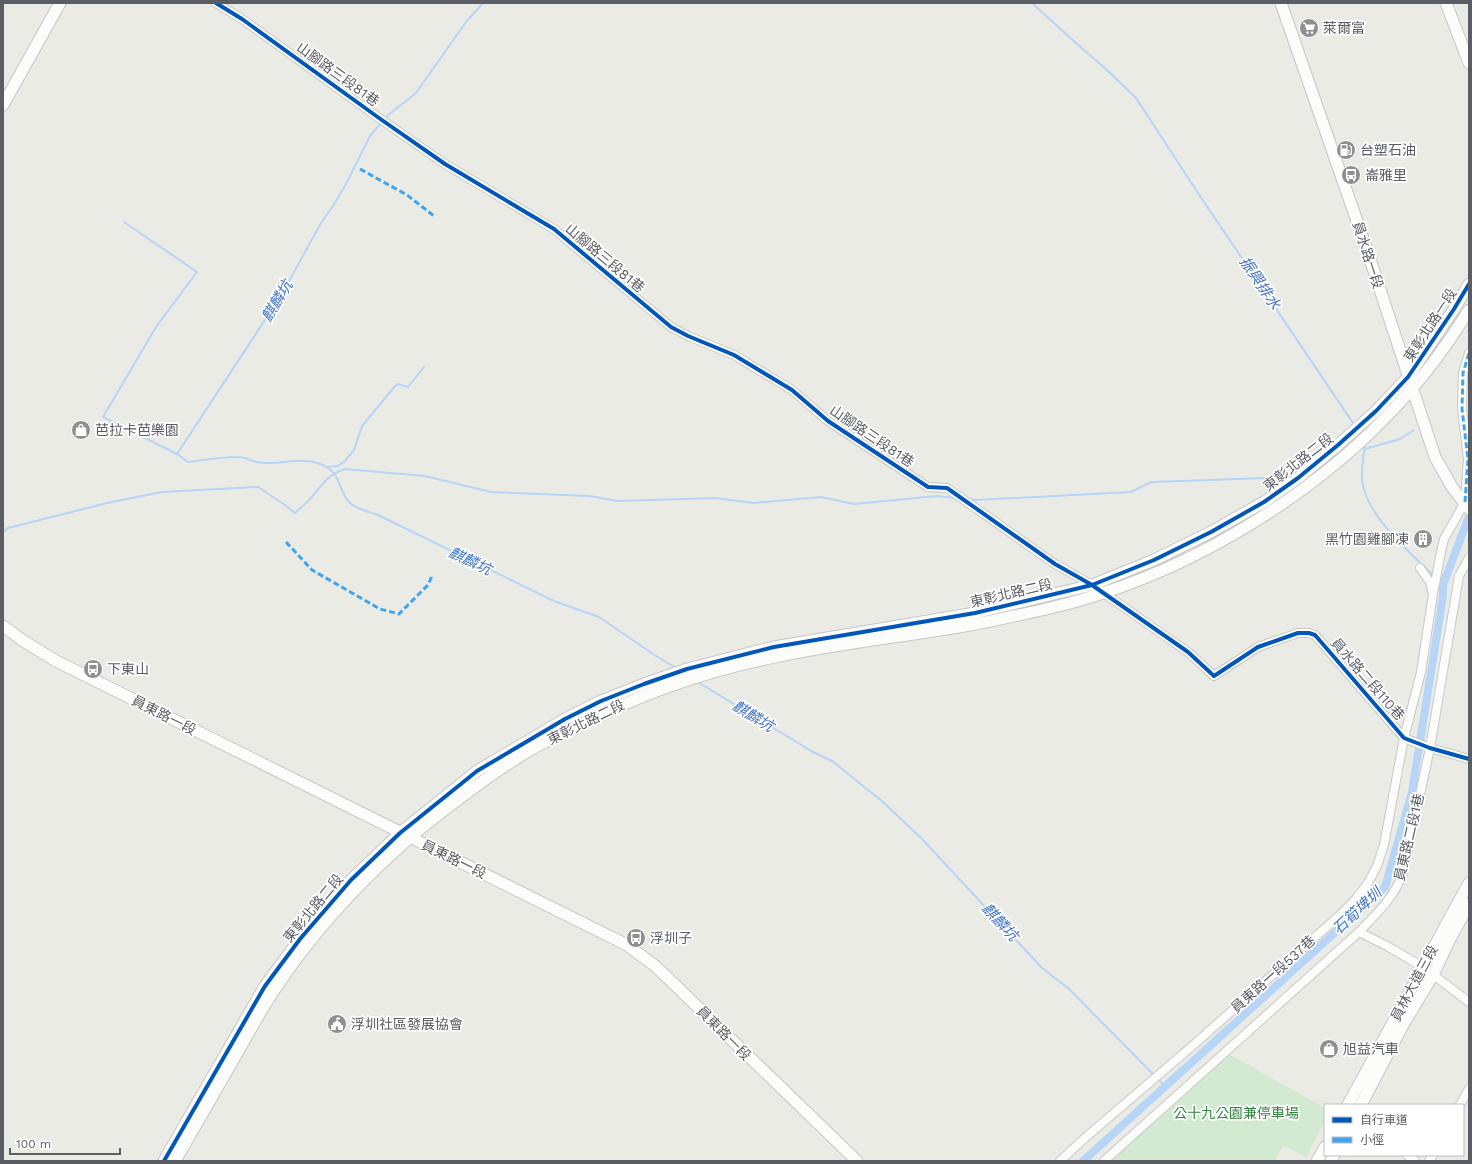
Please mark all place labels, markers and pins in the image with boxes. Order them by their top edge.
supermarket icon: 萊爾富 [1298,17,1320,39]
place label: 萊爾富 [1323,20,1365,36]
fuel station icon: 台塑石油 [1335,139,1357,161]
place label: 台塑石油 [1360,142,1416,158]
bus stop icon: 崙雅里 [1340,164,1362,186]
place label: 崙雅里 [1365,167,1407,183]
shop icon: 芭拉卡芭樂園 [70,419,92,441]
place label: 芭拉卡芭樂園 [95,422,179,438]
building icon: 黑竹園雞腳凍 [1412,528,1434,550]
place label: 黑竹園雞腳凍 [1325,531,1409,547]
bus stop icon: 下東山 [82,658,104,680]
place label: 下東山 [107,661,149,677]
bus stop icon: 浮圳子 [625,927,647,949]
place label: 浮圳子 [650,930,692,946]
public building icon: 浮圳社區發展協會 [326,1013,348,1035]
place label: 浮圳社區發展協會 [351,1016,463,1032]
shop icon: 旭益汽車 [1318,1038,1340,1060]
place label: 旭益汽車 [1343,1041,1399,1057]

